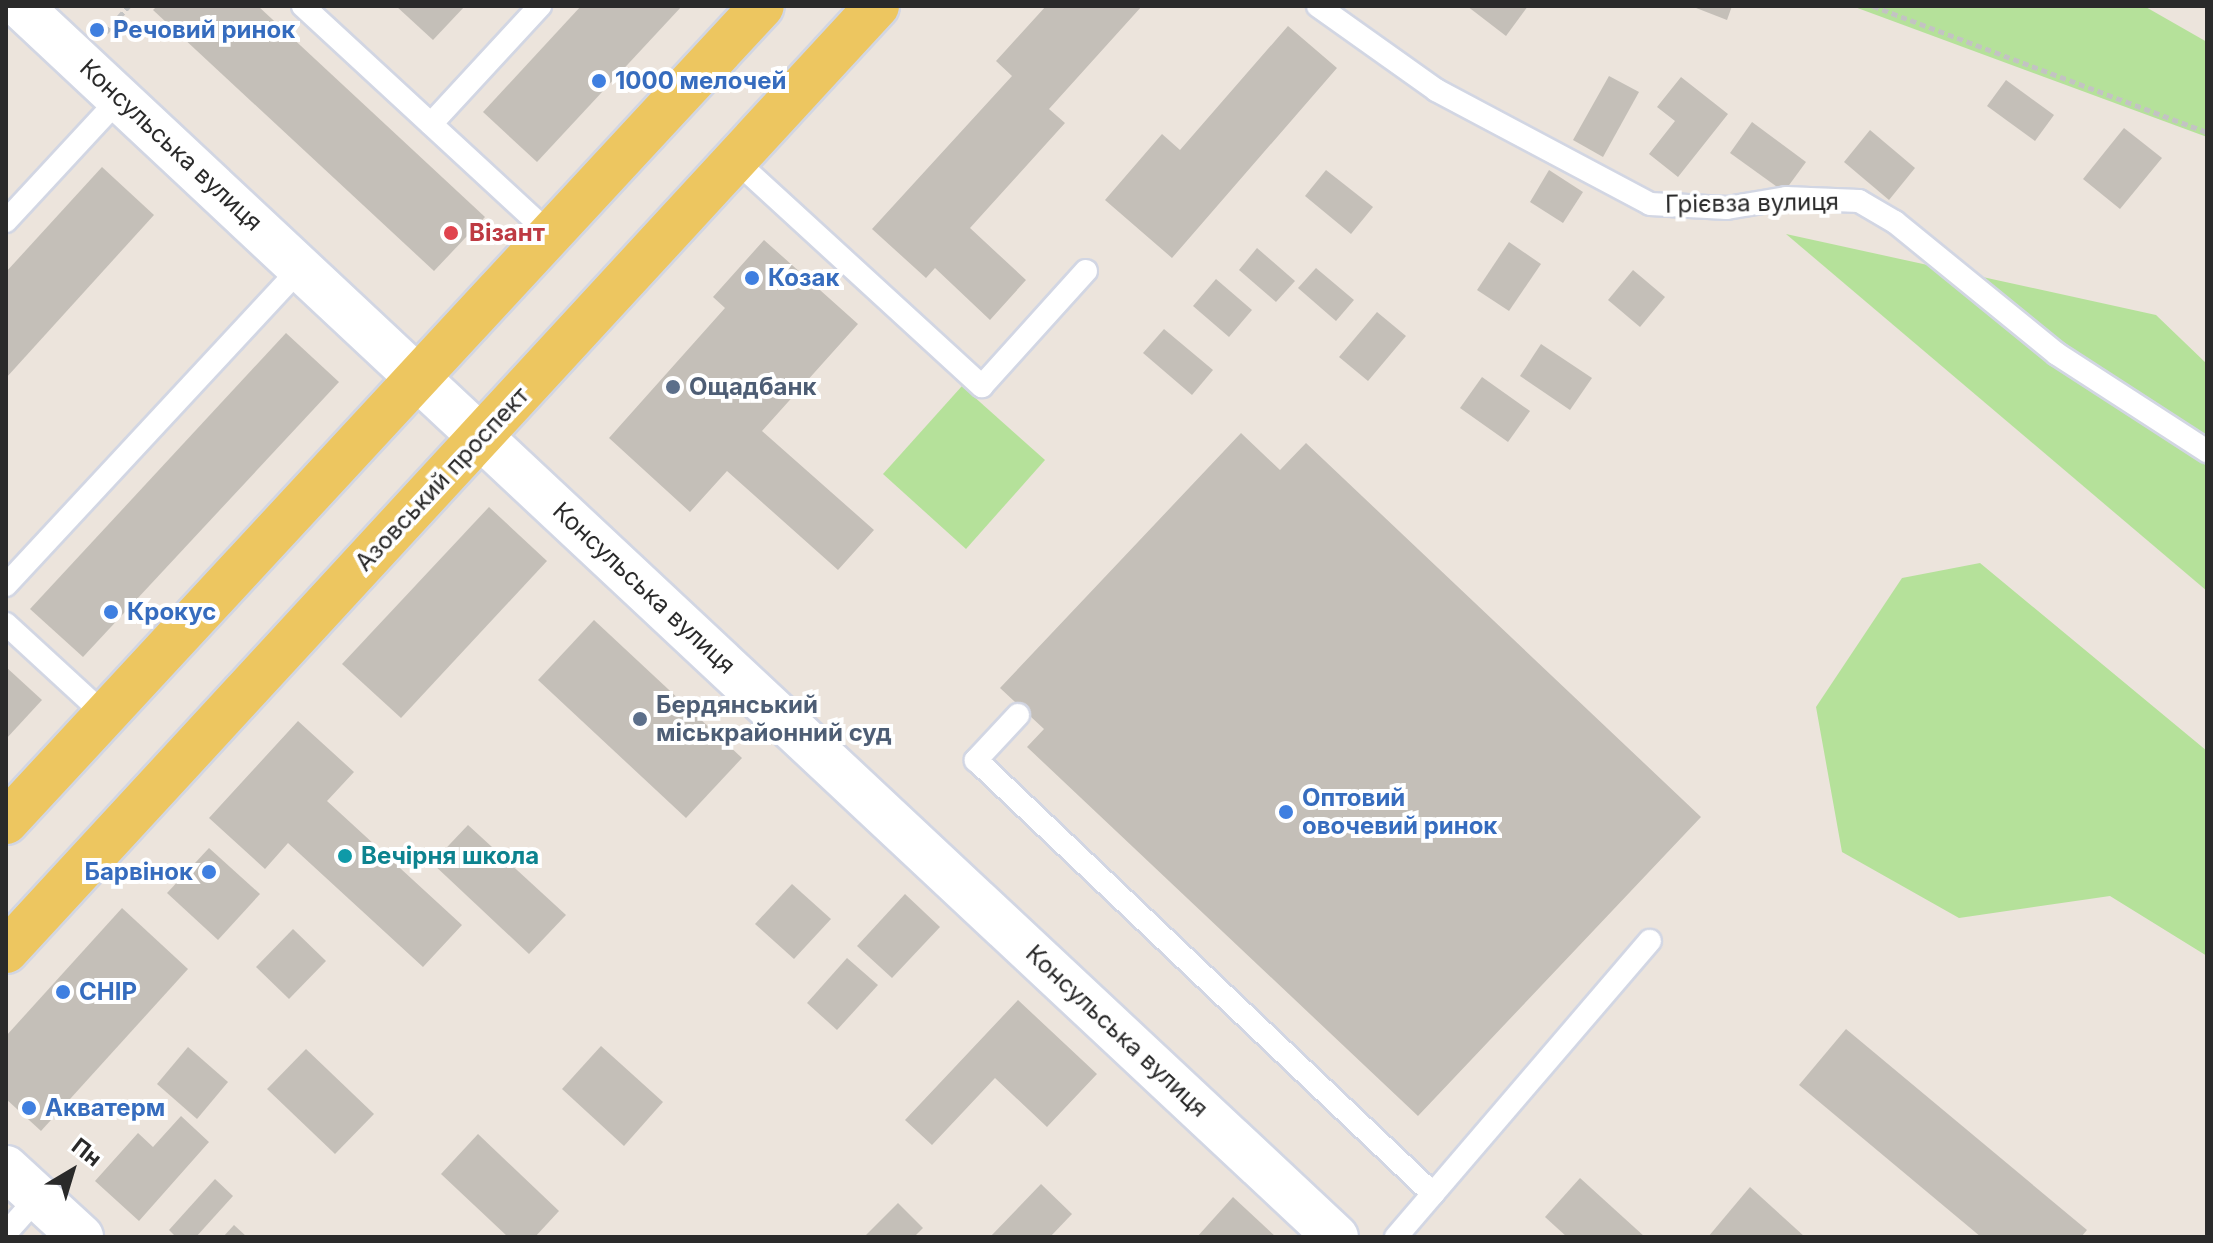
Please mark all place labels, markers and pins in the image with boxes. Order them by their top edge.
place label: Речовий ринок [113,16,295,44]
marker: Речовий ринок [88,21,106,39]
place label: 1000 мелочей [615,67,786,95]
marker: 1000 мелочей [590,72,608,90]
place label: Візант [469,219,545,247]
marker: Візант [440,222,462,244]
place label: Козак [768,264,839,292]
marker: Козак [743,269,761,287]
place label: Ощадбанк [689,373,816,401]
marker: Ощадбанк [664,378,682,396]
place label: Крокус [127,598,216,626]
marker: Крокус [102,603,120,621]
place label: Бердянський міськрайонний суд [656,691,892,747]
marker: Бердянський міськрайонний суд [631,710,649,728]
place label: Оптовий овочевий ринок [1302,784,1497,840]
marker: Оптовий овочевий ринок [1277,803,1295,821]
place label: Вечірня школа [361,842,539,870]
marker: Вечірня школа [336,847,354,865]
place label: Барвінок [84,858,193,886]
marker: Барвінок [200,863,218,881]
place label: CHIP [79,978,137,1006]
marker: CHIP [54,983,72,1001]
place label: Акватерм [45,1094,165,1122]
marker: Акватерм [20,1099,38,1117]

